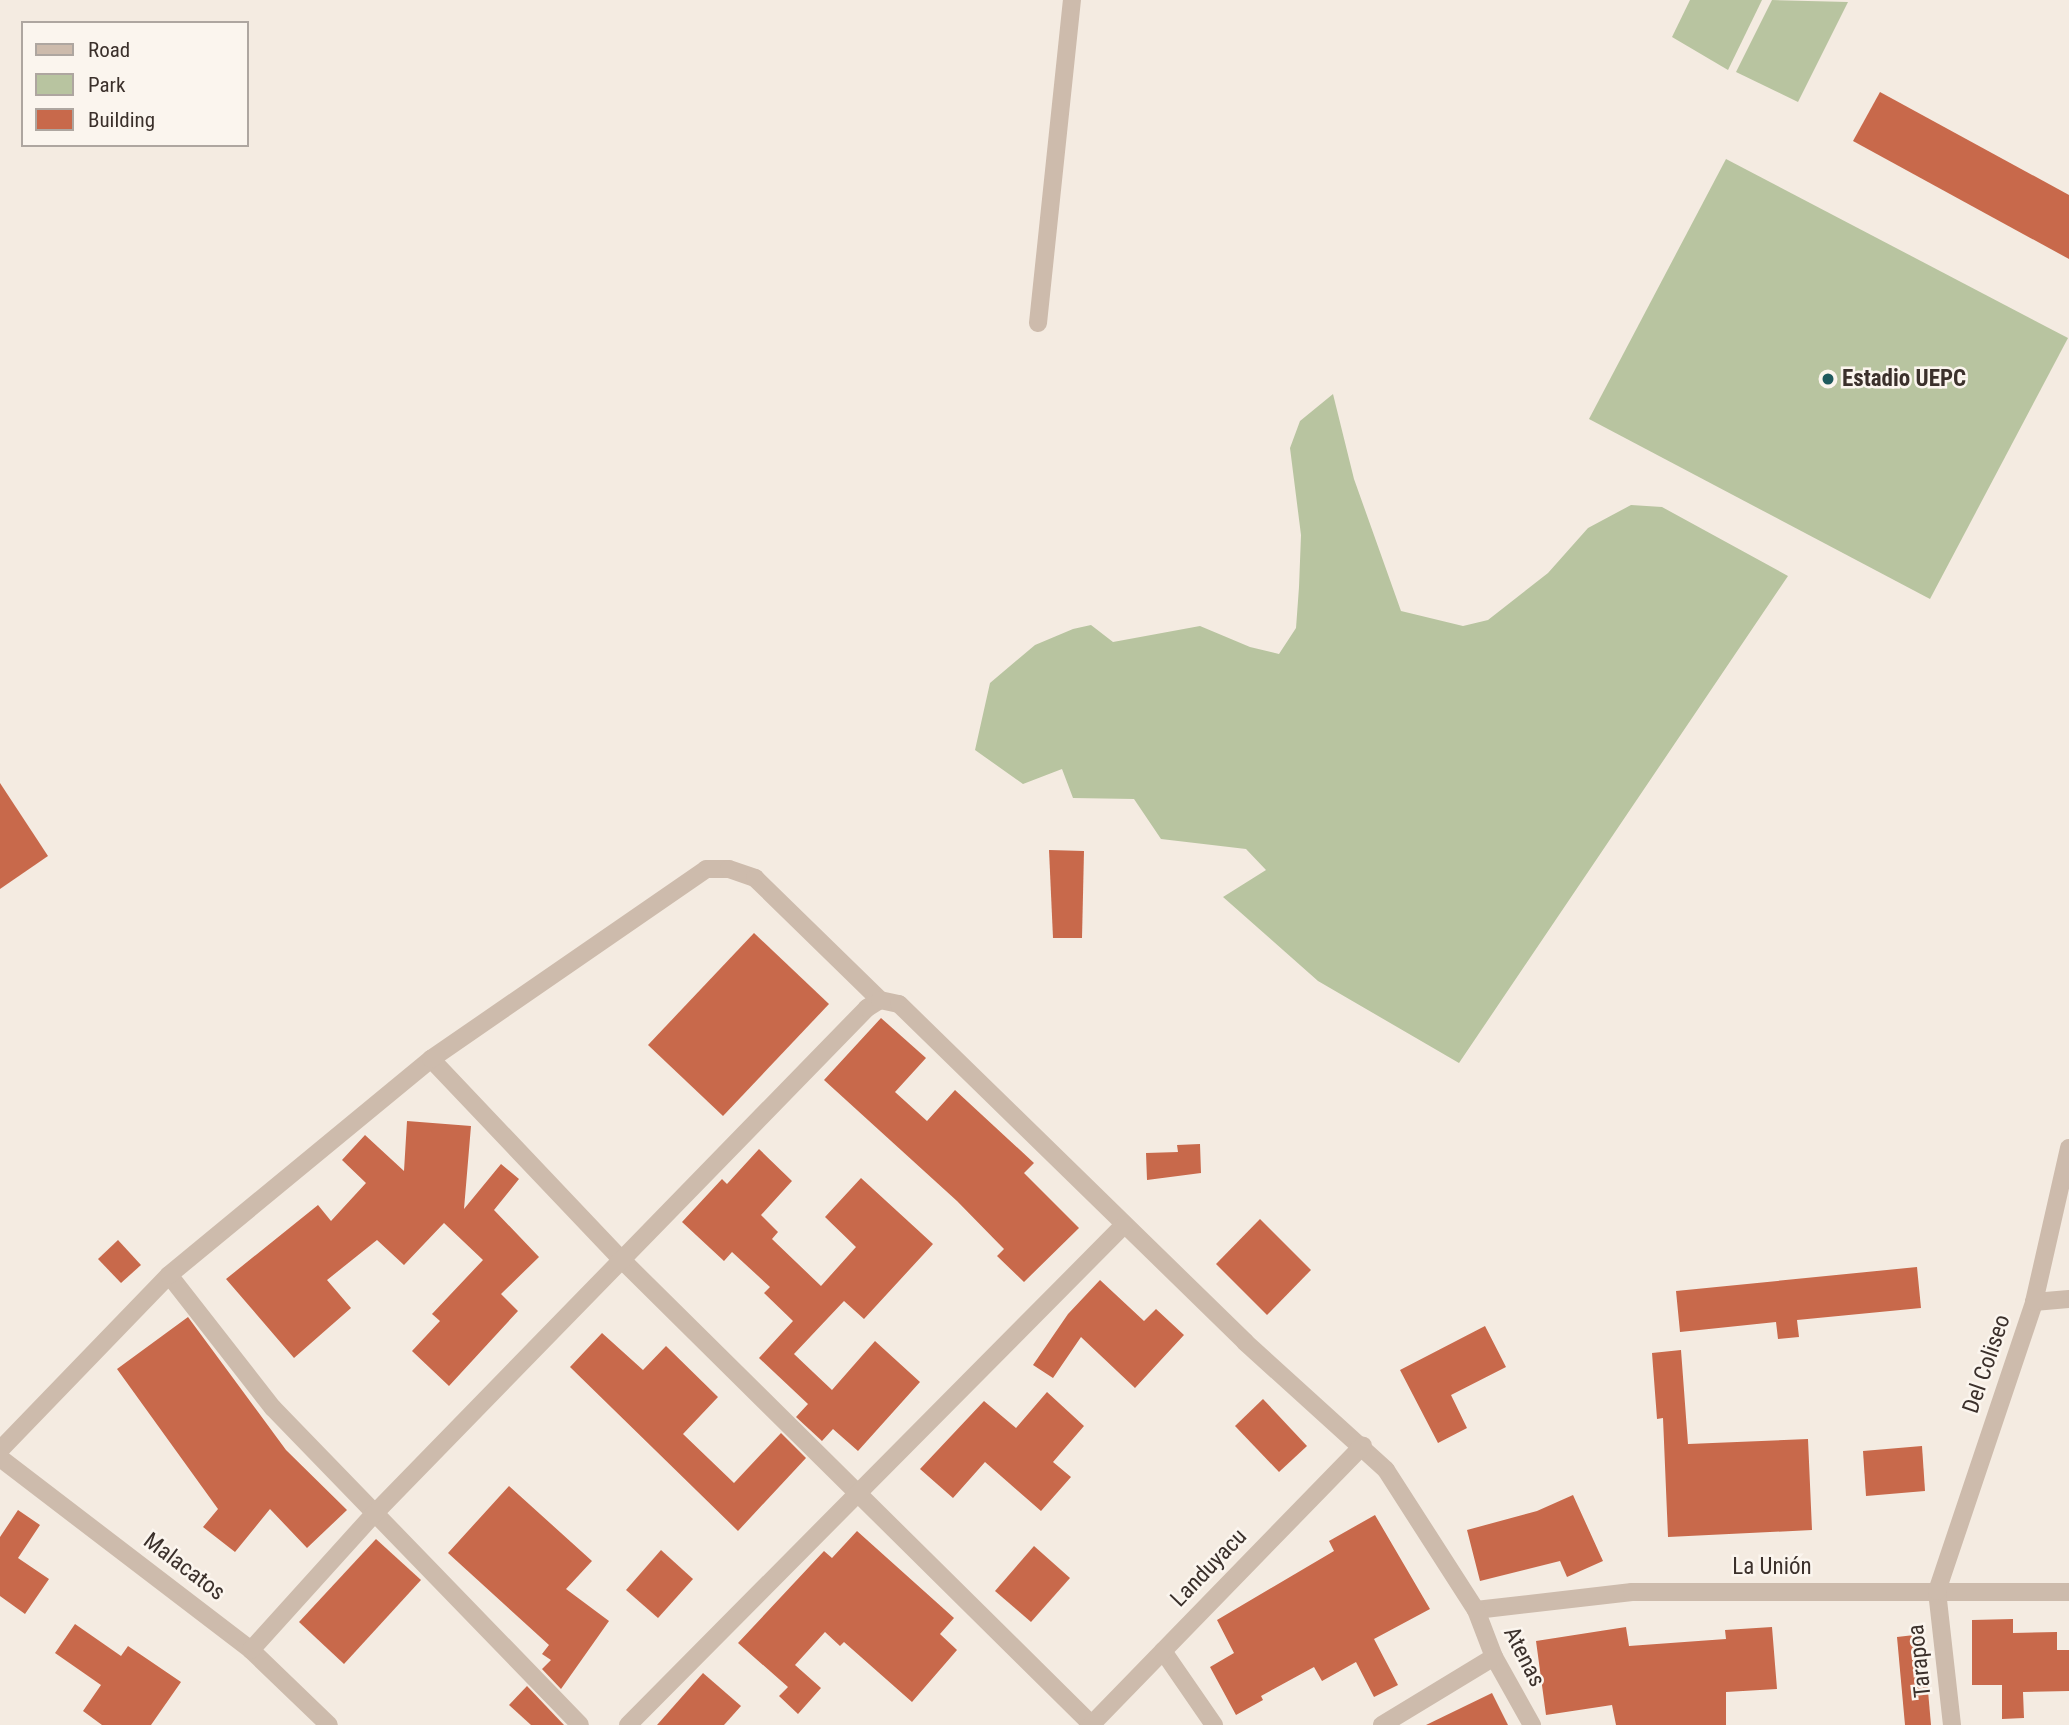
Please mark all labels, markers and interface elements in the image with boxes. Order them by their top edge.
legend [21,21,248,147]
text: Road [88,38,130,62]
text: Park [88,73,125,97]
text: Building [88,108,155,132]
place label: Estadio UEPC [1842,365,1966,393]
marker: Estadio UEPC [1820,371,1836,387]
street label: Del Coliseo [1957,1311,2017,1417]
street label: Landuyacu [1165,1523,1253,1613]
street label: Malacatos [138,1527,230,1607]
street label: La Unión [1732,1553,1812,1581]
street label: Atenas [1497,1623,1551,1691]
street label: Tarapoa [1902,1623,1938,1699]

